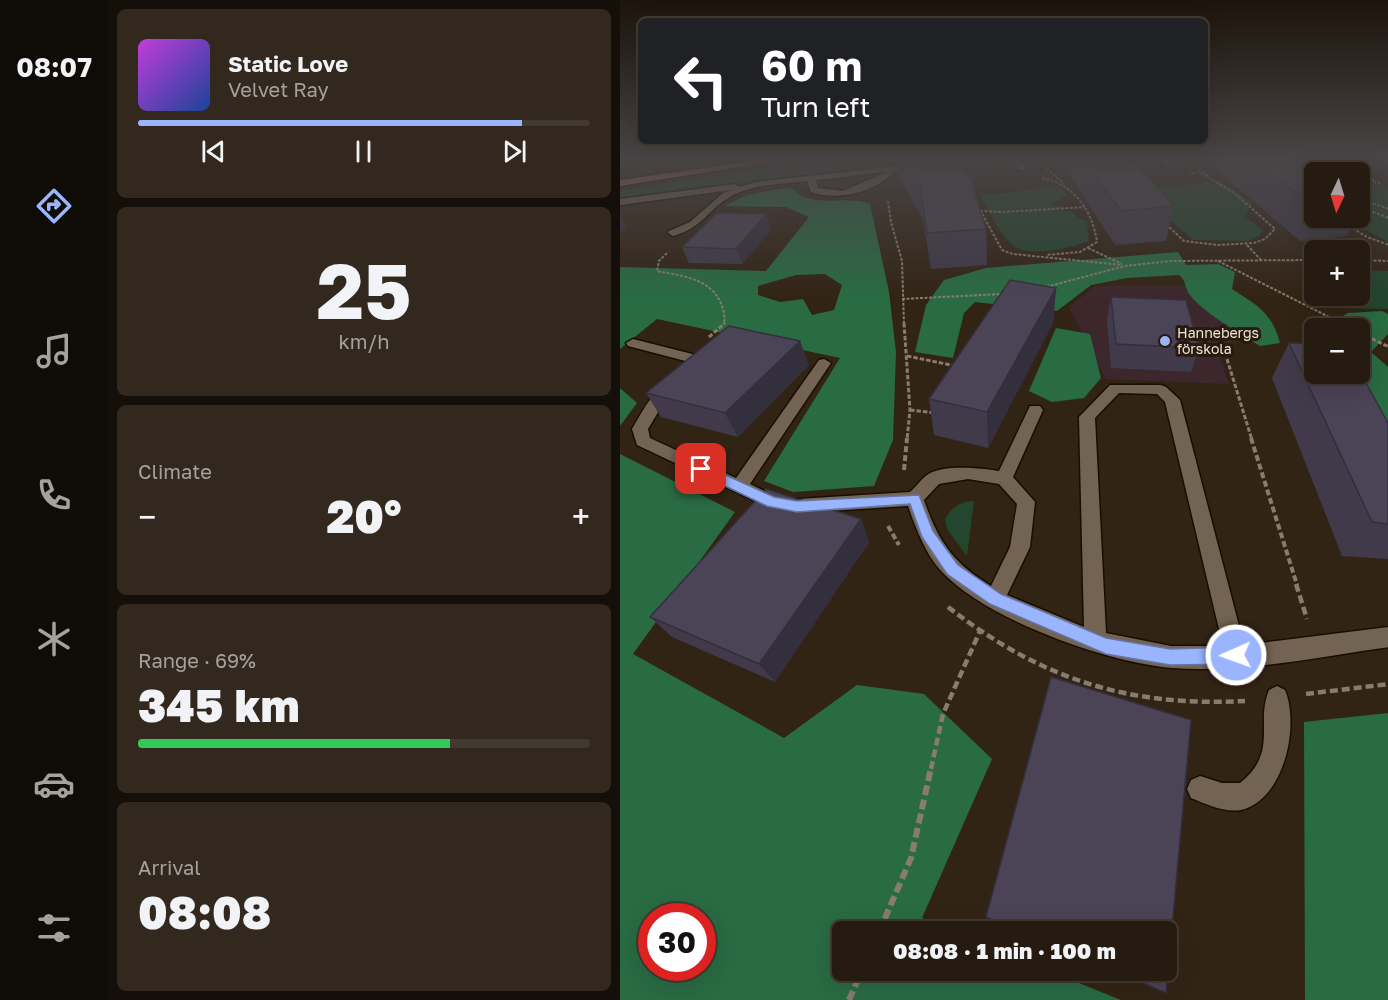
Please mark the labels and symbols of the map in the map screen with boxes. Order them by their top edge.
north arrow [1304,162,1370,228]
place label: Hannebergs förskola [1177,324,1259,357]
marker: Hannebergs förskola [1158,334,1172,348]
pin [675,443,726,494]
position arrow [1204,623,1268,687]
speed limit sign: 30 [638,903,716,981]

